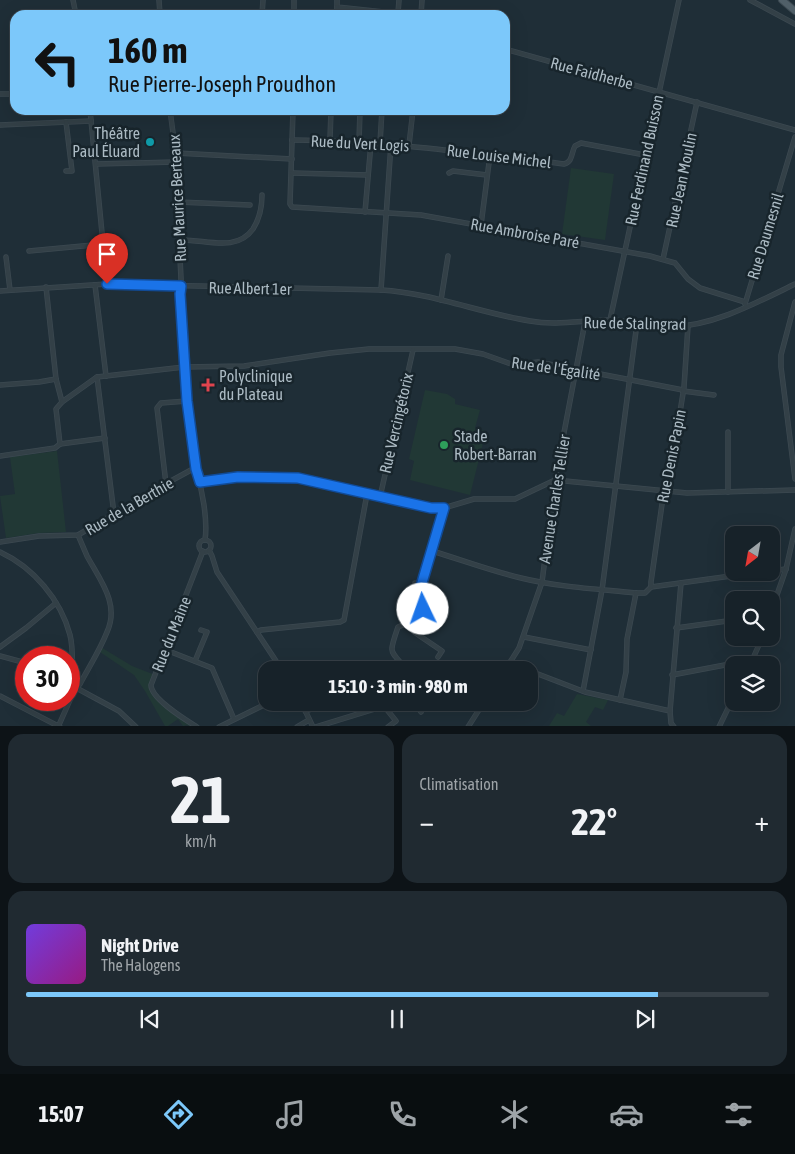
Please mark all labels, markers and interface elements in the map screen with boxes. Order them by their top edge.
icon: left [25,30,90,95]
text: 160 m [108,30,187,70]
street label: Rue Faidherbe [549,53,635,93]
text: Rue Pierre-Joseph Proudhon [108,71,336,97]
street label: Rue Ferdinand Buisson [621,93,667,227]
place label: Théâtre Paul Éluard [72,124,140,160]
street label: Rue du Vert Logis [310,131,410,156]
street label: Rue Jean Moulin [662,131,700,229]
street label: Rue Maurice Berteaux [165,133,189,262]
marker: Théâtre Paul Éluard [144,136,156,148]
street label: Rue Louise Michel [446,141,553,171]
street label: Rue Daumesnil [743,190,787,281]
street label: Rue Ambroise Paré [469,215,581,251]
pin [86,233,128,284]
icon: arrive [93,240,121,268]
street label: Rue Albert 1er [208,278,292,298]
street label: Rue de Stalingrad [583,313,687,334]
street label: Rue de l'Égalité [510,353,602,384]
place label: Polyclinique du Plateau [219,367,293,403]
street label: Rue Vercingétorix [376,370,417,475]
marker: Polyclinique du Plateau [201,378,215,392]
street label: Rue Denis Papin [653,408,690,504]
place label: Stade Robert-Barran [454,427,537,463]
street label: Avenue Charles Tellier [535,433,573,565]
marker: Stade Robert-Barran [438,439,450,451]
street label: Rue de la Berthie [82,473,176,539]
north arrow [725,526,780,581]
map controls [725,526,780,711]
position arrow [396,582,448,634]
button: search [725,591,780,646]
street label: Rue du Maine [148,594,194,674]
speed limit sign: 30 [15,646,80,711]
button: layers [725,656,780,711]
text: 15:10 · 3 min · 980 m [328,675,468,697]
text: 21 [170,762,231,837]
text: Climatisation [420,775,499,793]
text: 22° [571,800,617,843]
text: − [420,805,434,837]
text: + [754,805,769,837]
text: km/h [185,832,217,850]
text: Night Drive [101,934,179,956]
text: The Halogens [101,956,181,974]
icon: previous [136,1005,164,1033]
icon: pause [383,1005,411,1033]
icon: next [631,1005,659,1033]
icon: directions [161,1097,196,1132]
icon: music [273,1097,308,1132]
icon: phone [385,1097,420,1132]
icon: climate [497,1097,532,1132]
icon: car [609,1097,644,1132]
icon: filters [721,1097,756,1132]
text: 15:07 [39,1101,84,1127]

